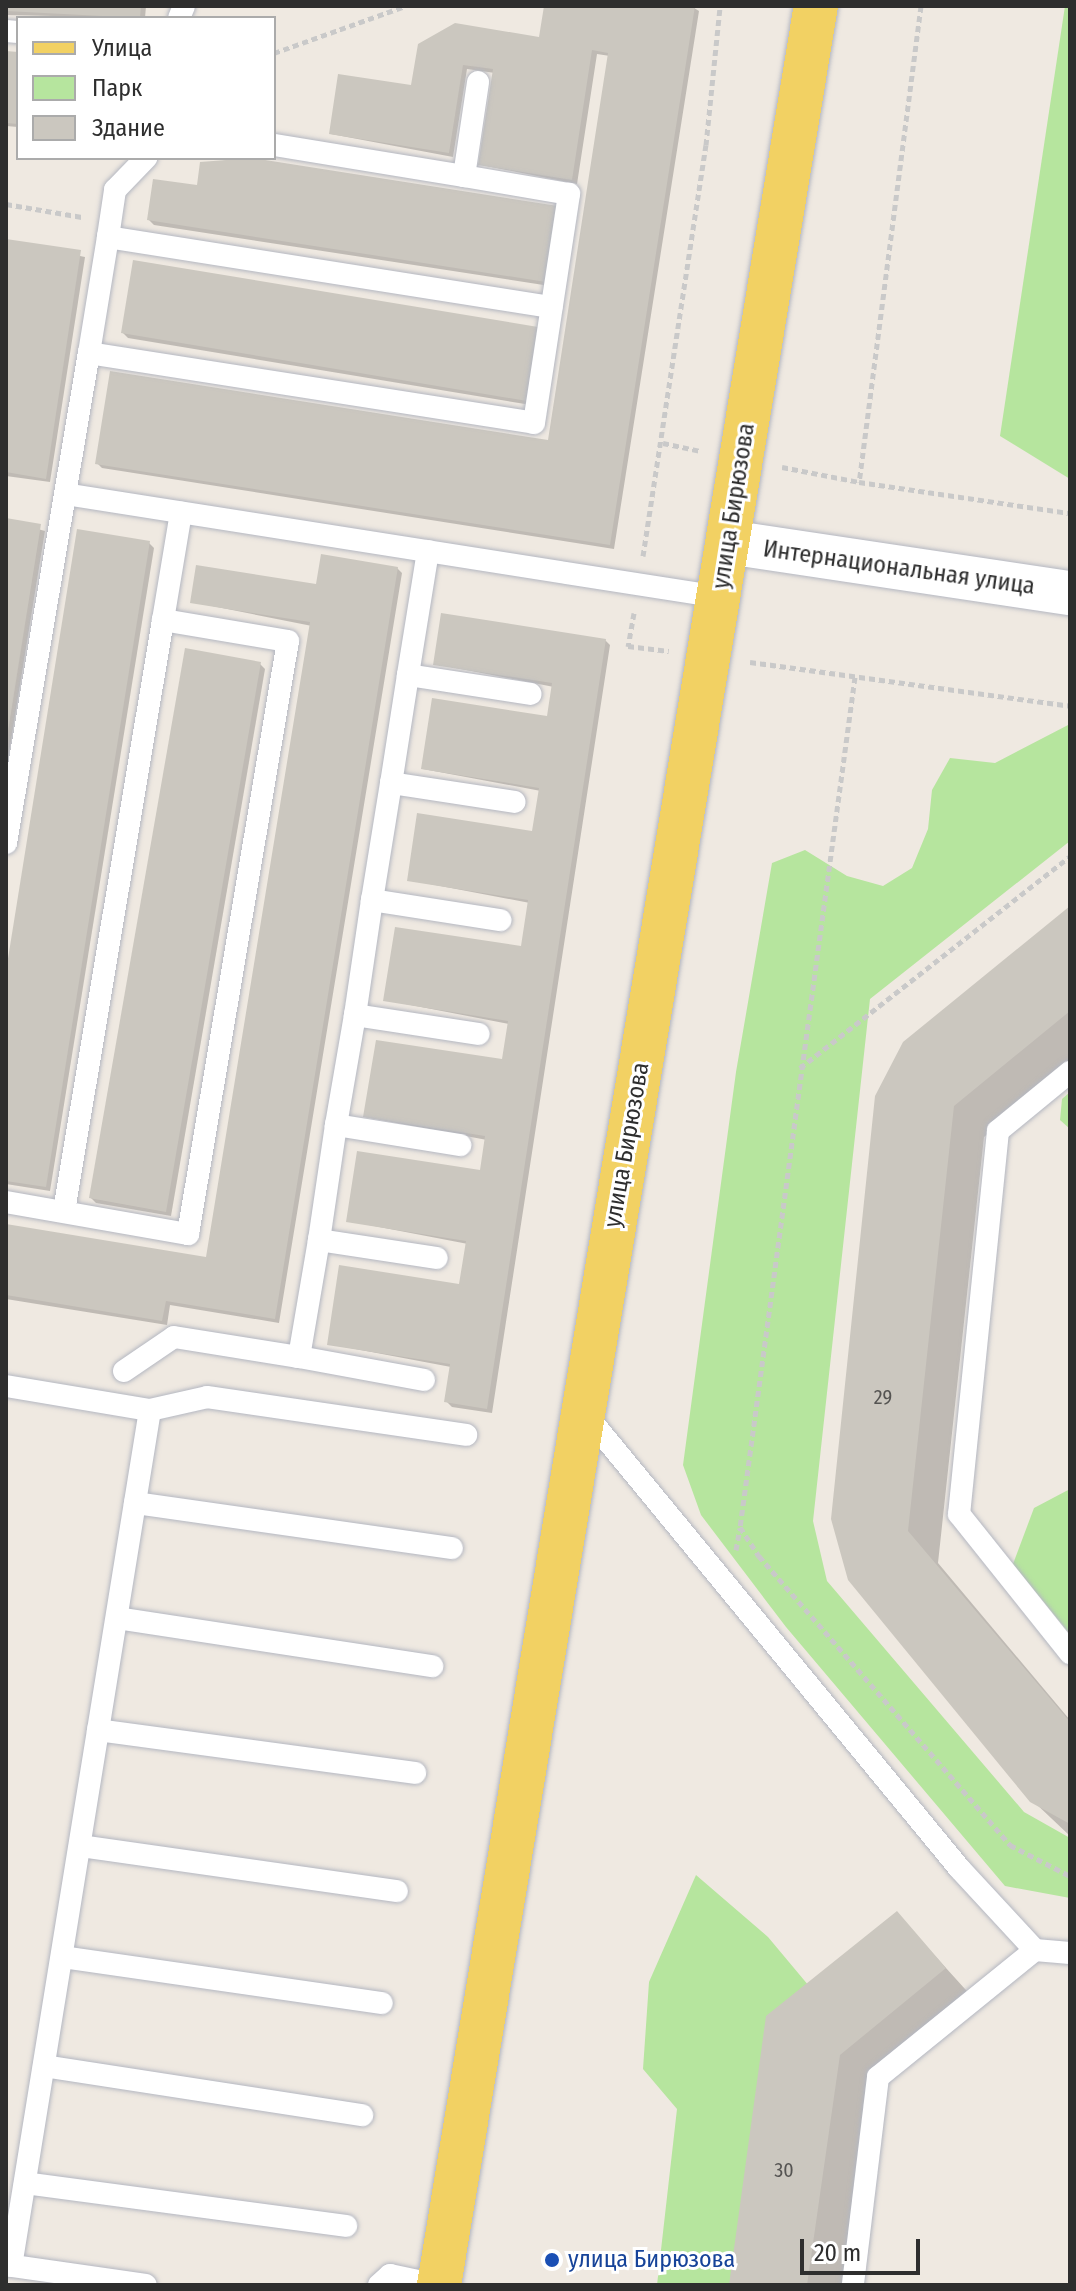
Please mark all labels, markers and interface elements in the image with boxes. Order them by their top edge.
legend [16,16,276,160]
text: Улица [92,34,152,62]
text: Парк [92,74,142,102]
text: Здание [92,114,165,142]
street label: улица Бирюзова [707,421,761,591]
street label: Интернациональная улица [761,535,1037,601]
street label: улица Бирюзова [598,1060,656,1230]
house number: 29 [874,1385,892,1409]
house number: 30 [774,2158,794,2182]
scale bar [804,2223,924,2273]
text: 20 m [814,2239,861,2267]
place label: улица Бирюзова [568,2246,735,2274]
marker: улица Бирюзова [543,2251,561,2269]

